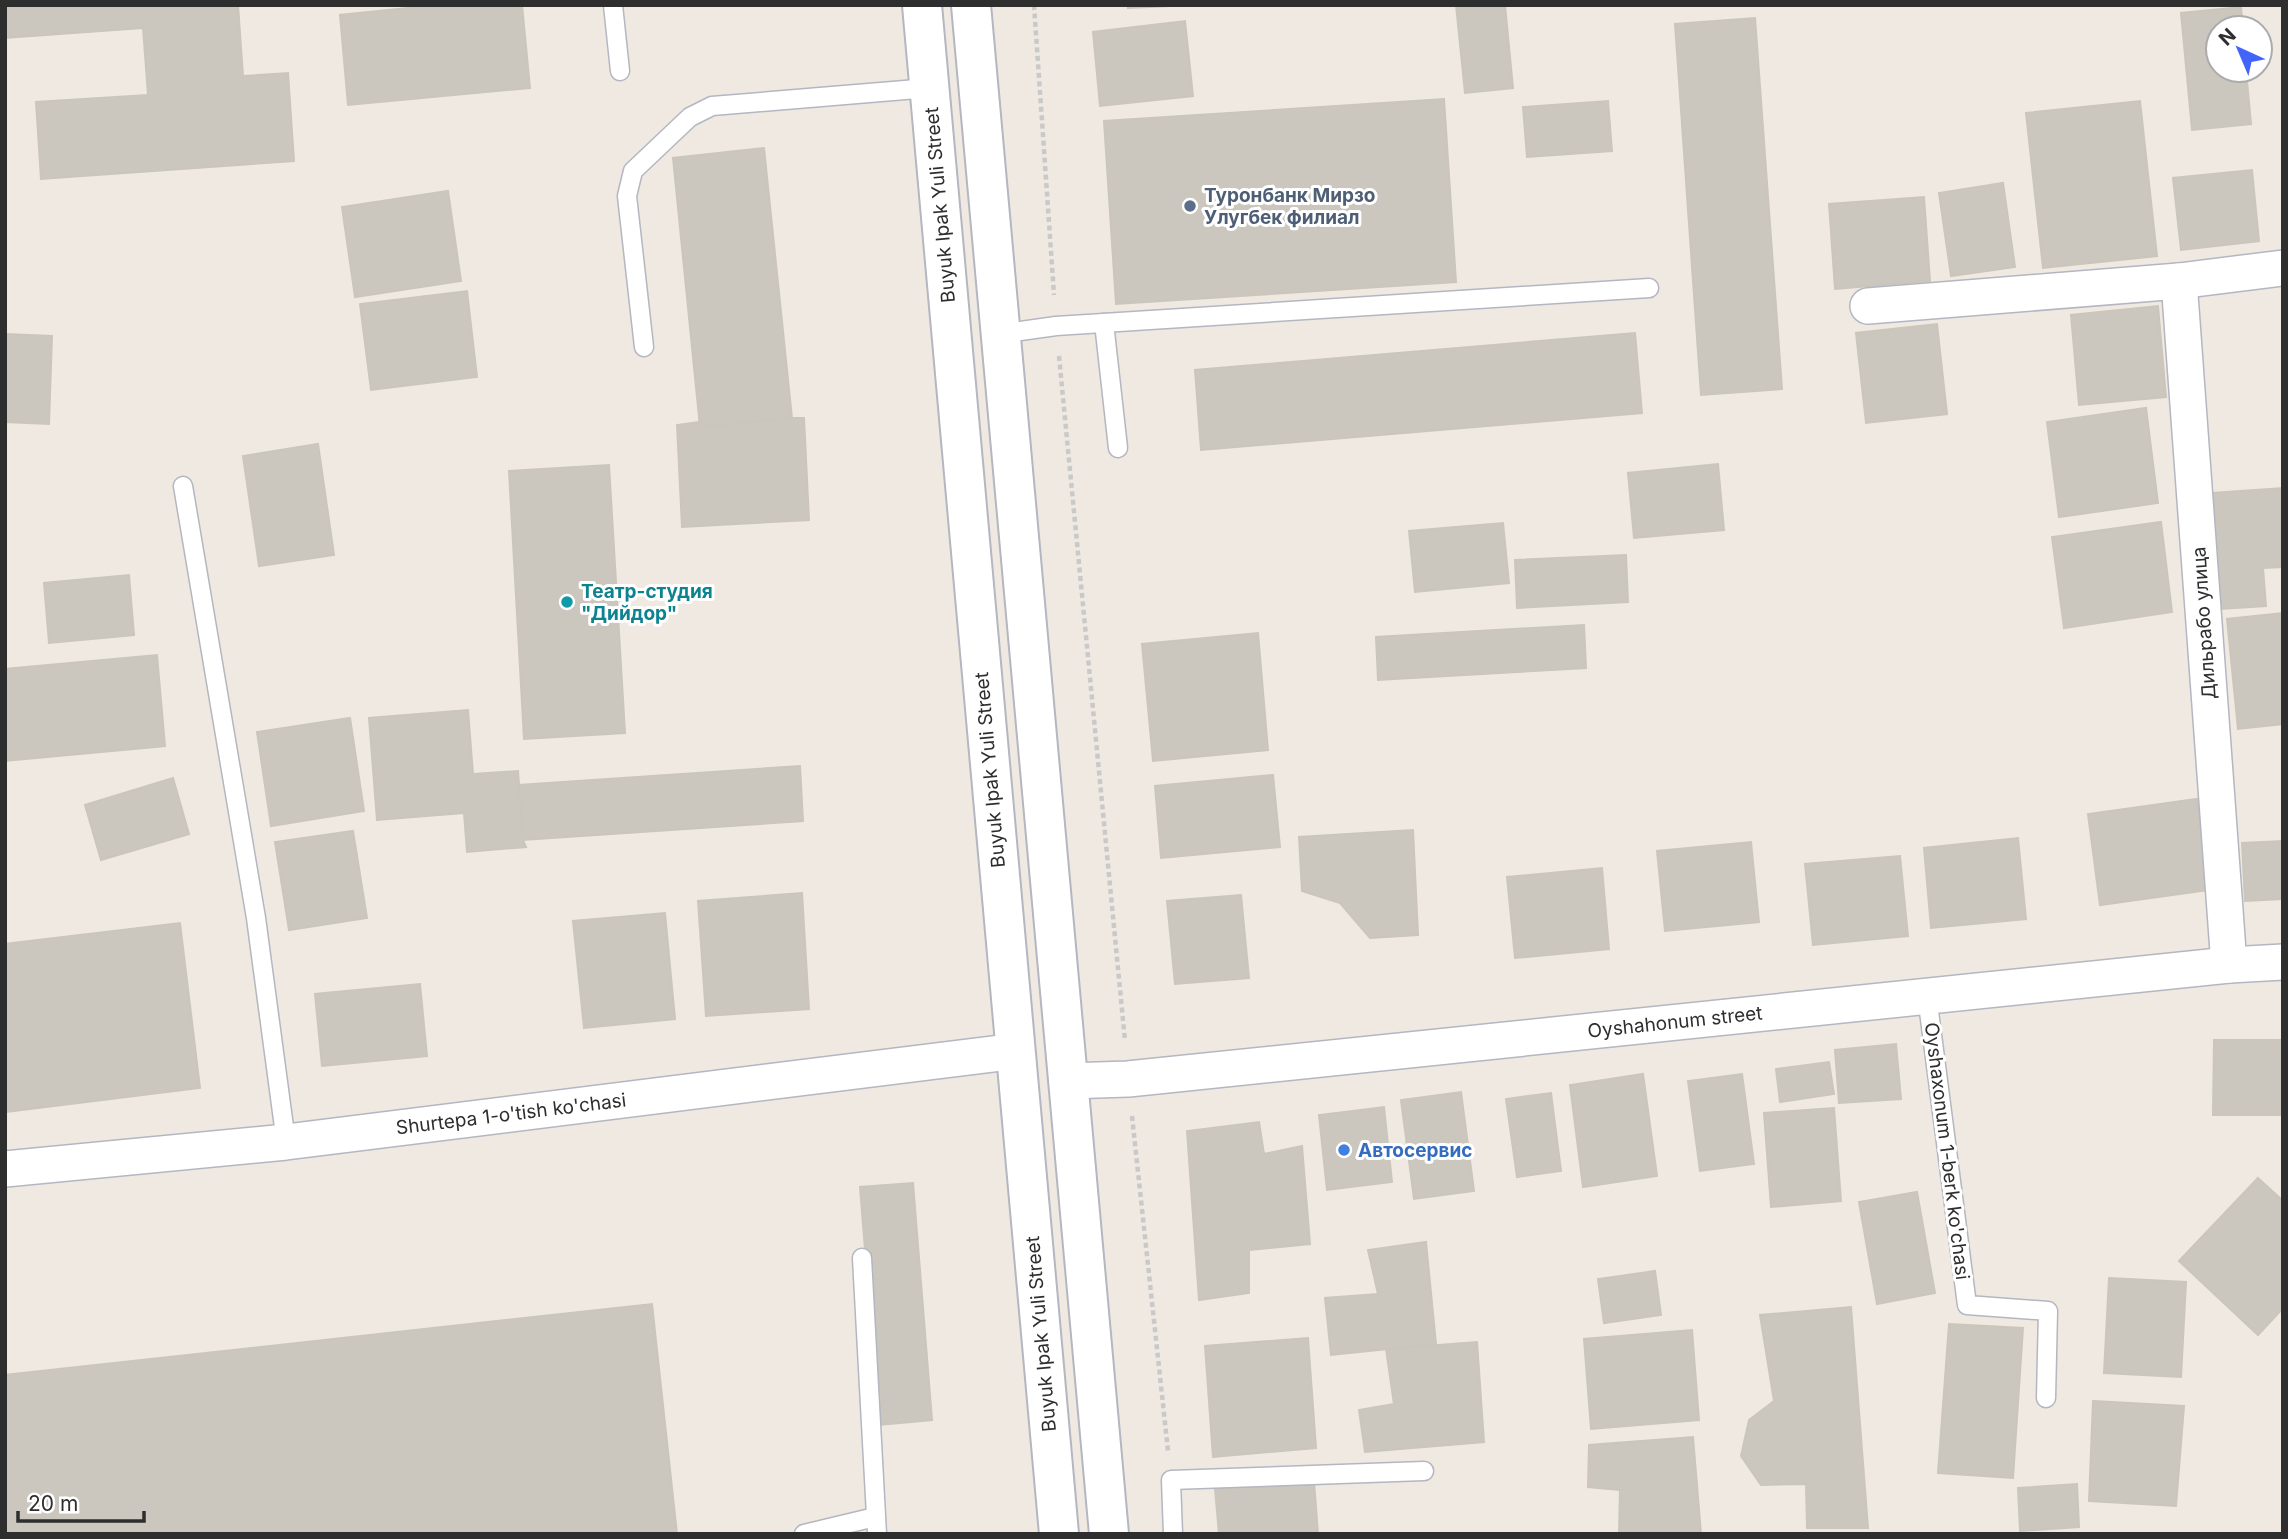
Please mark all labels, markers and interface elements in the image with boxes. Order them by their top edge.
north arrow [2204,14,2274,84]
text: N [2214,24,2241,50]
street label: Buyuk Ipak Yuli Street [920,106,960,304]
place label: Туронбанк Мирзо Улугбек филиал [1204,184,1375,229]
marker: Туронбанк Мирзо Улугбек филиал [1182,198,1198,214]
street label: Дильрабо улица [2187,546,2221,700]
place label: Театр-студия "Дийдор" [581,580,713,625]
marker: Театр-студия "Дийдор" [559,594,575,610]
street label: Buyuk Ipak Yuli Street [970,671,1010,869]
street label: Oyshahonum street [1586,1001,1764,1043]
street label: Oyshaxonum 1-berk ko'chasi [1920,1021,1974,1281]
street label: Shurtepa 1-o'tish ko'chasi [395,1088,627,1140]
place label: Автосервис [1358,1139,1472,1162]
marker: Автосервис [1336,1142,1352,1158]
street label: Buyuk Ipak Yuli Street [1021,1235,1061,1433]
scale bar [18,1480,144,1524]
text: 20 m [28,1491,78,1516]

